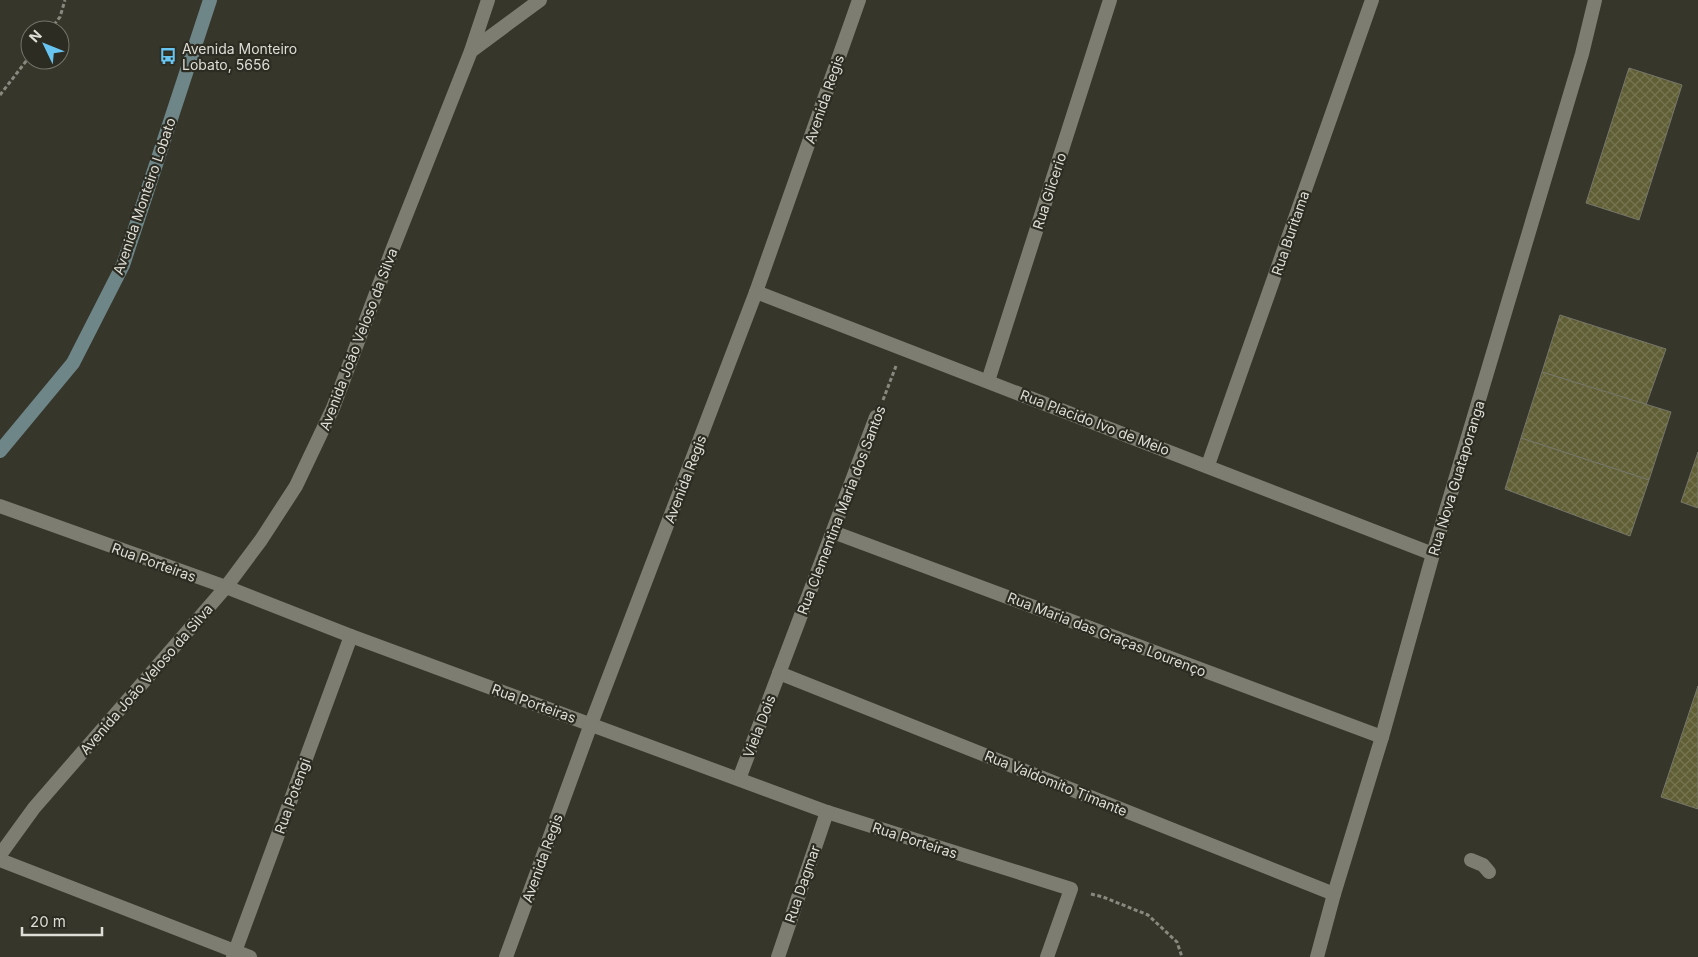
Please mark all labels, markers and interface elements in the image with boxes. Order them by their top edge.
north arrow [20,20,70,70]
text: N [25,26,45,45]
place label: Avenida Monteiro Lobato, 5656 [182,40,297,73]
bus stop icon: Avenida Monteiro Lobato, 5656 [158,46,178,66]
street label: Avenida Regis [801,52,847,146]
street label: Avenida Monteiro Lobato [109,115,179,277]
street label: Rua Glicerio [1029,150,1069,232]
street label: Rua Buritama [1268,189,1312,277]
street label: Avenida João Veloso da Silva [315,246,401,432]
street label: Rua Placido Ivo de Melo [1018,386,1172,458]
street label: Rua Nova Guataporanga [1424,398,1488,558]
street label: Rua Clementina Maria dos Santos [793,403,889,617]
street label: Avenida Regis [660,433,710,525]
street label: Rua Porteiras [110,539,198,585]
street label: Rua Maria das Graças Lourenço [1005,588,1209,680]
street label: Avenida João Veloso da Silva [76,600,216,758]
street label: Rua Porteiras [490,680,578,726]
street label: Viela Dois [739,692,779,760]
street label: Rua Valdomito Timante [982,747,1130,819]
street label: Rua Potengi [270,756,314,836]
street label: Avenida Regis [518,811,566,905]
street label: Rua Porteiras [870,818,960,862]
street label: Rua Dagmar [781,843,823,925]
scale bar [22,904,102,936]
text: 20 m [30,912,66,931]

